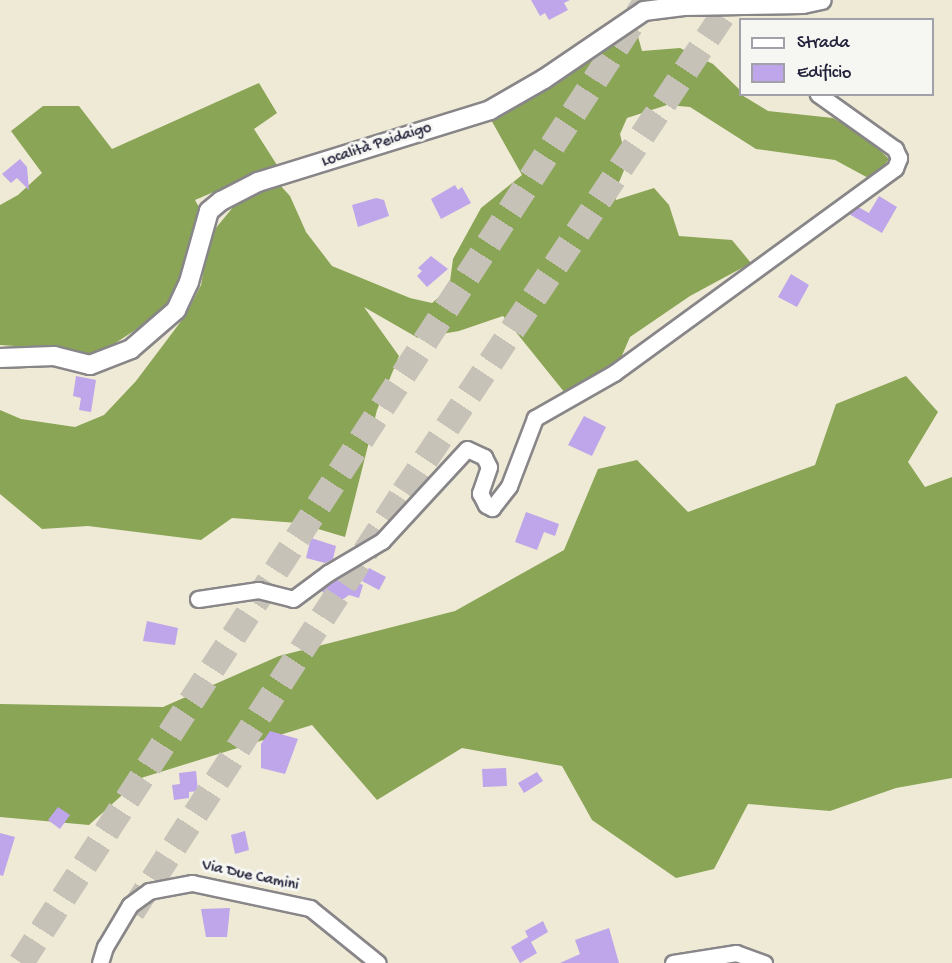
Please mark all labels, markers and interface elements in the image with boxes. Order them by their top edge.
legend [739,18,934,96]
text: Strada [797,33,850,54]
text: Edificio [797,63,851,84]
street label: Località Peidaigo [320,119,434,173]
street label: Via Due Camini [200,857,300,897]

